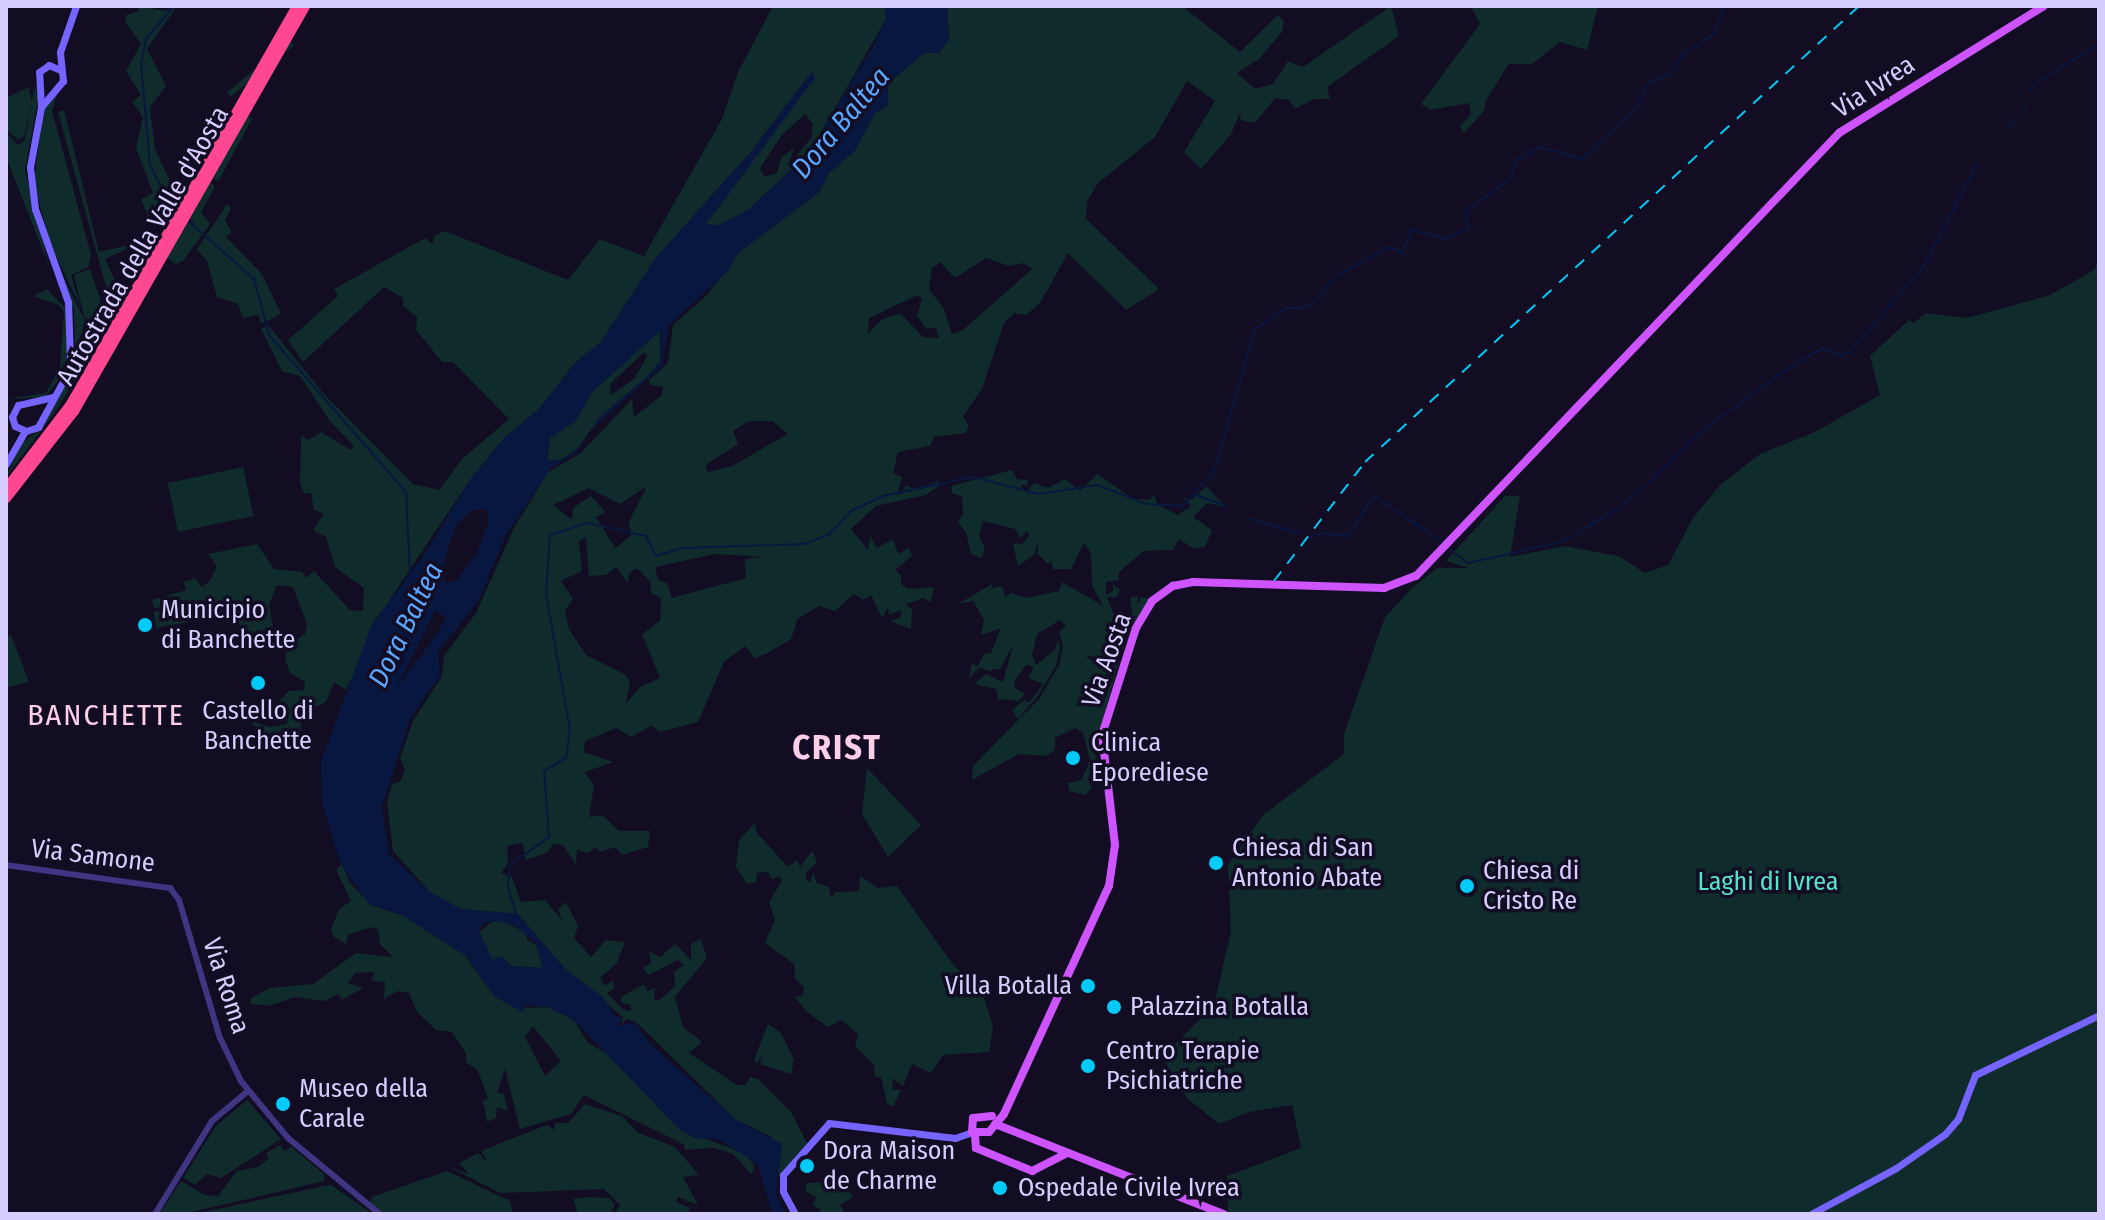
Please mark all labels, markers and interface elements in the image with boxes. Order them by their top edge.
street label: Via Ivrea [1827,49,1921,125]
water label: Dora Baltea [785,61,897,185]
street label: Autostrada della Valle d'Aosta [50,101,236,391]
water label: Dora Baltea [361,557,451,693]
place label: Municipio di Banchette [161,594,295,656]
street label: Via Aosta [1076,609,1138,711]
marker: Municipio di Banchette [136,616,154,634]
marker: Castello di Banchette [249,674,267,692]
place label: Castello di Banchette [202,695,314,756]
district label: BANCHETTE [27,697,185,733]
place label: Clinica Eporediese [1091,727,1209,788]
district label: CRIST [792,728,882,768]
marker: Clinica Eporediese [1062,747,1084,769]
place label: Chiesa di San Antonio Abate [1232,832,1382,894]
street label: Via Samone [29,833,157,879]
marker: Chiesa di San Antonio Abate [1207,854,1225,872]
place label: Chiesa di Cristo Re [1483,855,1579,916]
park label: Laghi di Ivrea [1697,866,1839,898]
marker: Chiesa di Cristo Re [1458,877,1476,895]
street label: Via Roma [196,934,256,1038]
place label: Villa Botalla [945,970,1072,1002]
marker: Villa Botalla [1079,977,1097,995]
place label: Palazzina Botalla [1130,991,1309,1023]
marker: Palazzina Botalla [1105,998,1123,1016]
place label: Centro Terapie Psichiatriche [1106,1035,1260,1096]
marker: Centro Terapie Psichiatriche [1077,1055,1099,1077]
place label: Museo della Carale [299,1073,428,1134]
marker: Museo della Carale [274,1095,292,1113]
place label: Dora Maison de Charme [823,1135,955,1196]
marker: Dora Maison de Charme [798,1157,816,1175]
place label: Ospedale Civile Ivrea [1018,1172,1240,1204]
marker: Ospedale Civile Ivrea [989,1177,1011,1199]

